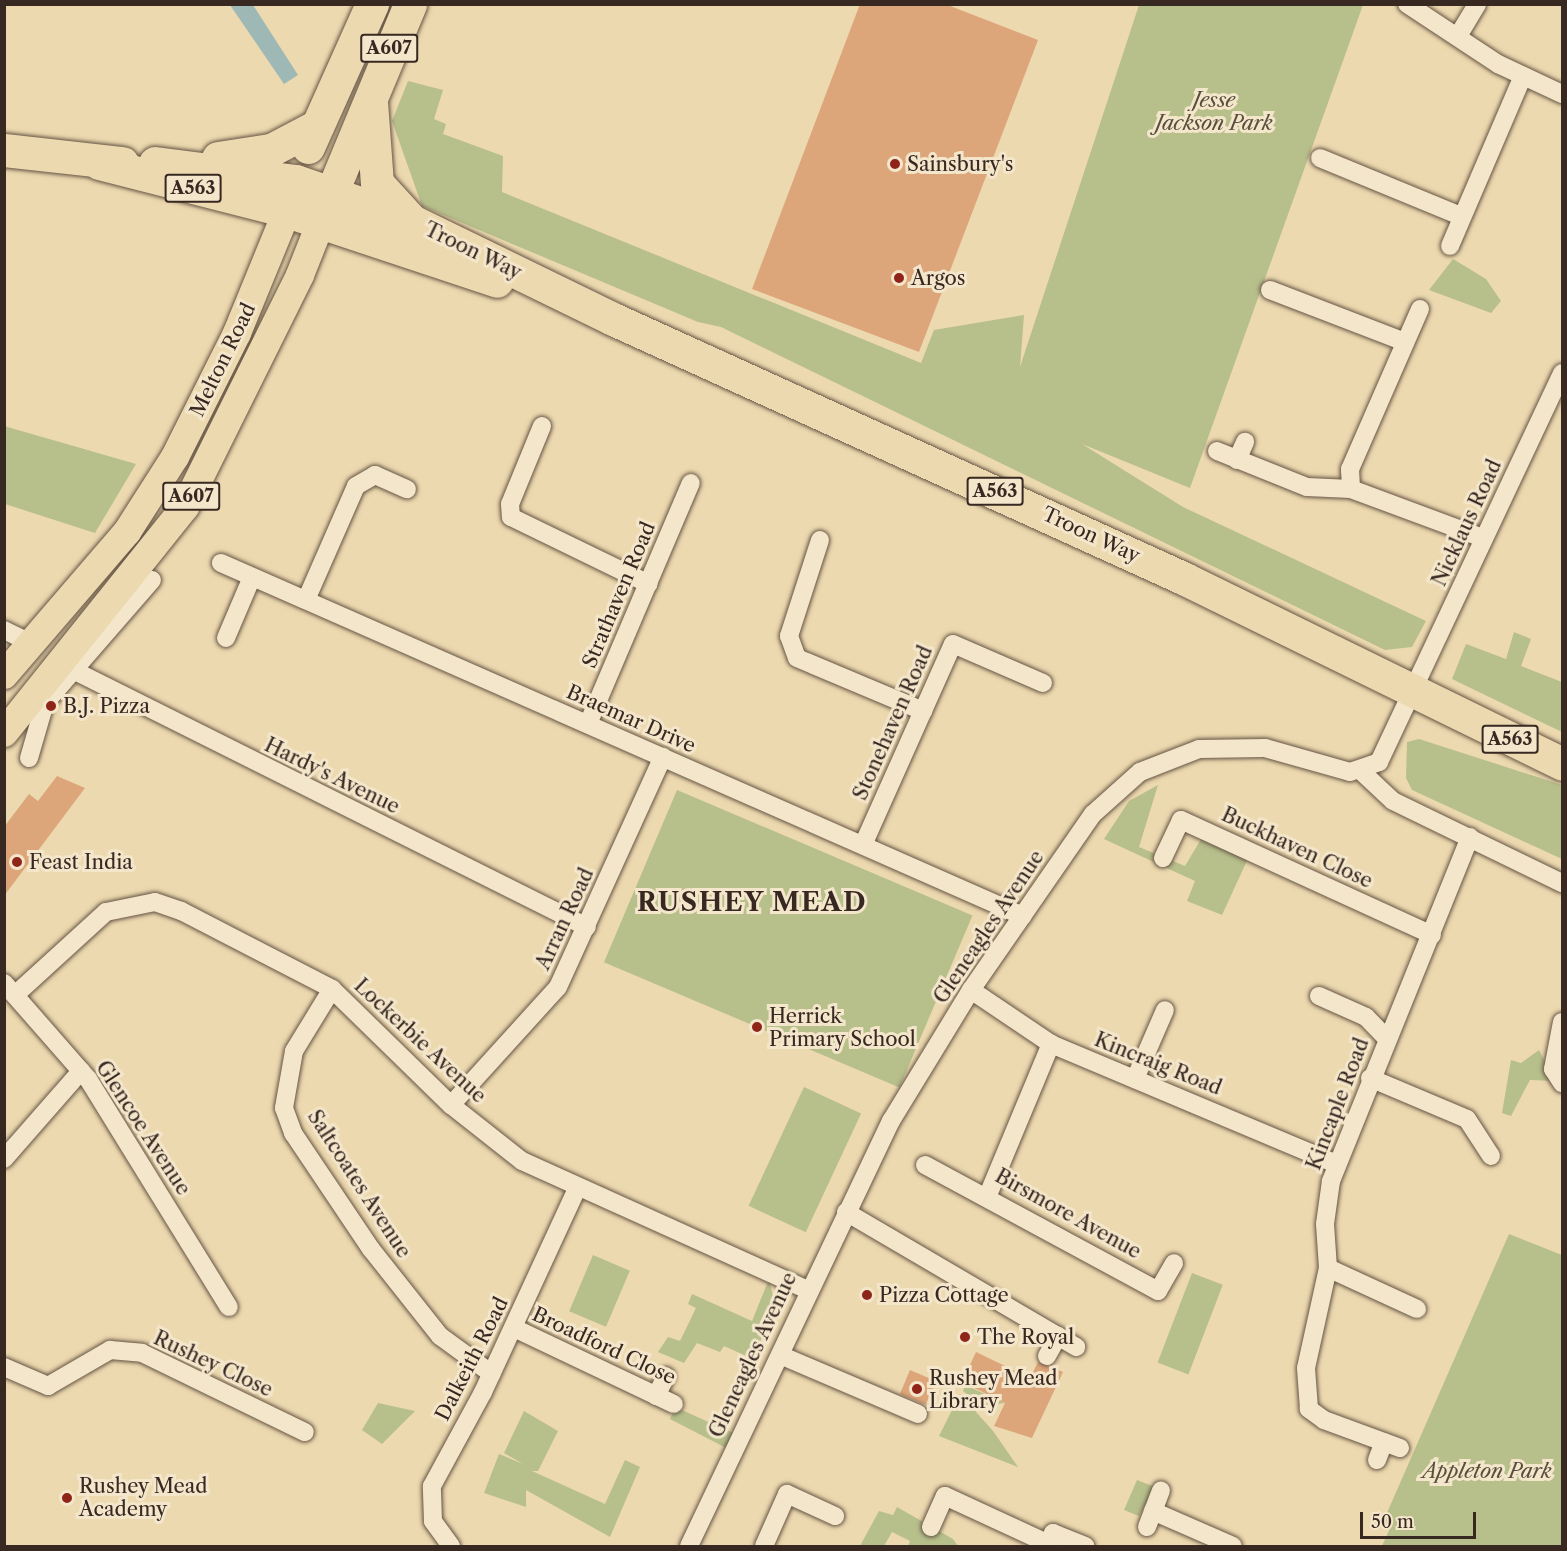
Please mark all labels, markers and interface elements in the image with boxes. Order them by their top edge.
road number: A607 [359,33,419,63]
park label: Jesse Jackson Park [1155,89,1273,136]
place label: Sainsbury's [907,152,1014,176]
marker: Sainsbury's [888,157,902,171]
road number: A563 [164,173,222,203]
street label: Troon Way [420,217,526,285]
place label: Argos [911,266,966,290]
marker: Argos [892,271,906,285]
street label: Melton Road [185,299,261,421]
street label: Nicklaus Road [1427,456,1507,590]
road number: A563 [966,476,1024,506]
road number: A607 [161,481,221,511]
street label: Troon Way [1038,502,1144,568]
street label: Strathaven Road [577,518,661,672]
street label: Stonehaven Road [848,642,938,804]
street label: Braemar Drive [563,680,699,758]
place label: B.J. Pizza [63,694,150,718]
marker: B.J. Pizza [44,699,58,713]
road number: A563 [1482,724,1538,754]
street label: Hardy's Avenue [260,733,404,819]
street label: Buckhaven Close [1218,803,1376,893]
street label: Gleneagles Avenue [929,846,1049,1008]
place label: Feast India [29,850,133,874]
marker: Feast India [10,855,24,869]
street label: Arran Road [531,864,599,974]
district label: RUSHEY MEAD [636,887,868,919]
street label: Lockerbie Avenue [349,974,491,1108]
place label: Herrick Primary School [769,1004,916,1051]
marker: Herrick Primary School [750,1020,764,1034]
street label: Kincraig Road [1091,1028,1225,1100]
street label: Kincaple Road [1302,1035,1374,1173]
street label: Glencoe Avenue [90,1056,196,1200]
street label: Saltcoates Avenue [302,1105,416,1263]
street label: Birsmore Avenue [991,1164,1145,1264]
street label: Gleneagles Avenue [704,1268,802,1442]
place label: Pizza Cottage [879,1283,1009,1307]
marker: Pizza Cottage [860,1288,874,1302]
street label: Dalkeith Road [431,1293,513,1425]
street label: Broadford Close [528,1302,680,1390]
place label: The Royal [977,1325,1074,1349]
street label: Rushey Close [149,1326,277,1402]
marker: The Royal [958,1330,972,1344]
place label: Rushey Mead Library [929,1366,1058,1413]
marker: Rushey Mead Library [910,1382,924,1396]
park label: Appleton Park [1422,1459,1552,1483]
place label: Rushey Mead Academy [79,1474,208,1521]
marker: Rushey Mead Academy [60,1491,74,1505]
scale bar [1363,1500,1478,1538]
text: 50 m [1371,1511,1414,1533]

